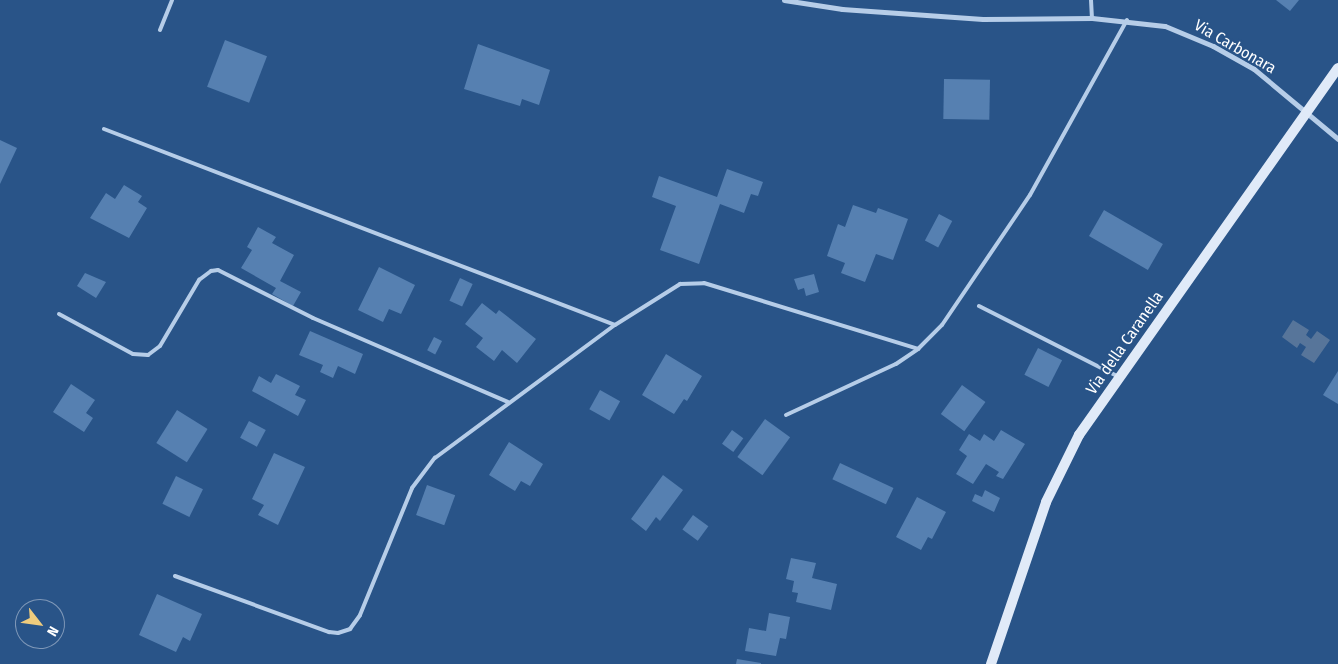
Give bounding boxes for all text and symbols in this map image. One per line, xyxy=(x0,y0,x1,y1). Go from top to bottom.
street label: Via Carbonara xyxy=(1191,16,1279,78)
street label: Via della Caranella xyxy=(1082,288,1168,398)
north arrow xyxy=(15,599,65,649)
text: N xyxy=(43,623,62,639)

